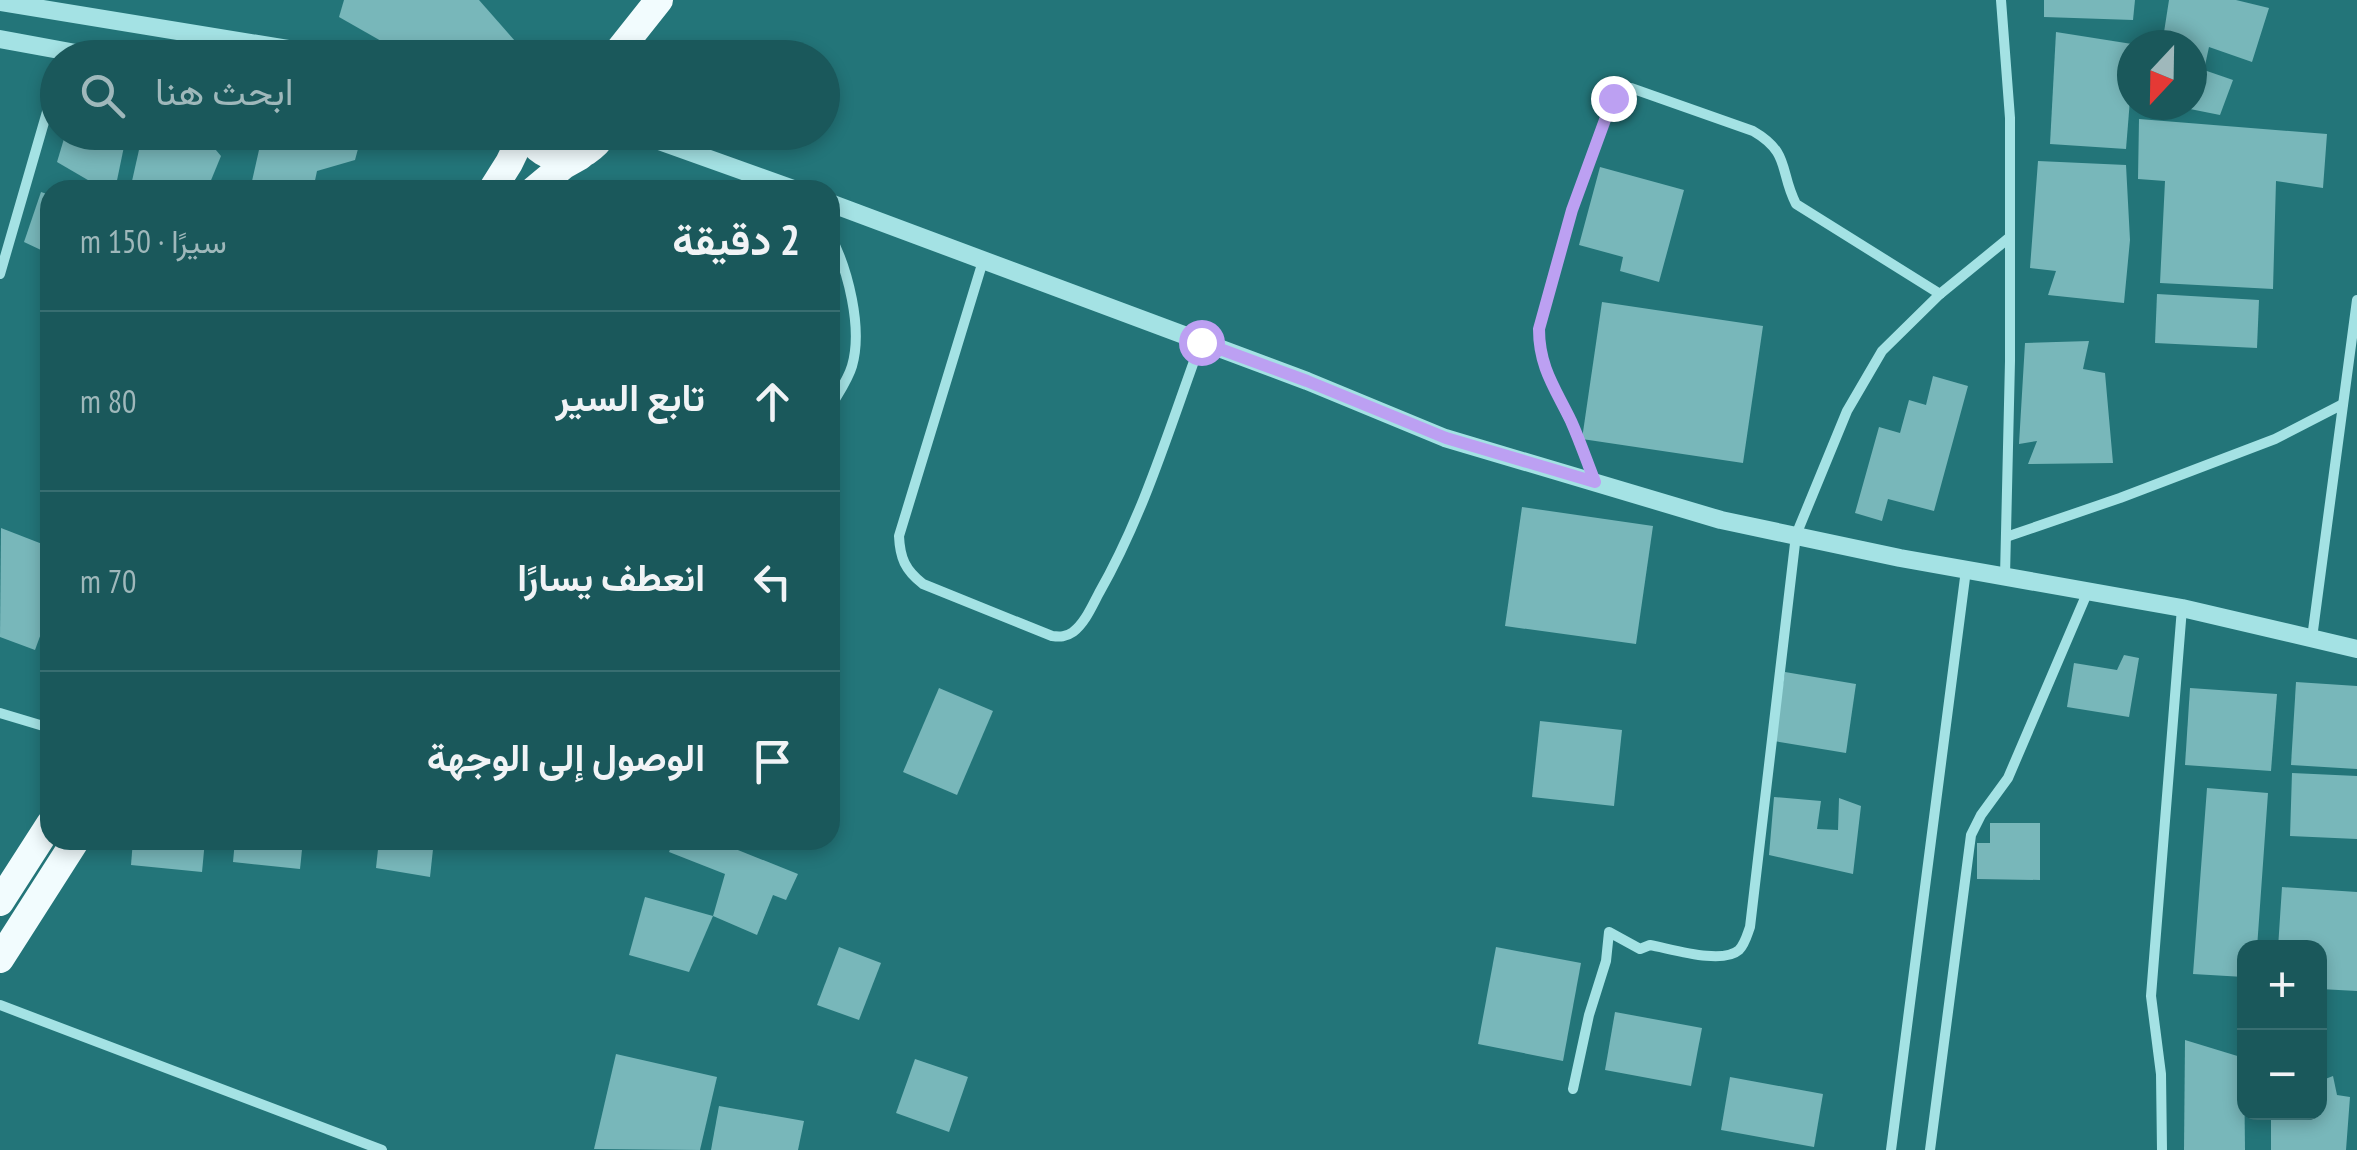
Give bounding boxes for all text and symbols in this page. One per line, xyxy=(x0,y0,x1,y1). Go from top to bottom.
north arrow xyxy=(2117,30,2207,120)
search box xyxy=(40,40,840,150)
text: ابحث هنا xyxy=(155,66,293,115)
icon: search xyxy=(75,68,130,123)
route end xyxy=(1591,76,1637,122)
text: 2 دقيقة xyxy=(672,212,800,267)
text: سيرًا · 150 m xyxy=(80,220,227,262)
route start xyxy=(1179,320,1225,366)
text: تابع السير xyxy=(556,372,705,421)
icon: ahead xyxy=(745,374,800,429)
text: 80 m xyxy=(80,380,136,422)
text: انعطف يسارًا xyxy=(517,552,705,601)
icon: left xyxy=(745,554,800,609)
text: 70 m xyxy=(80,560,136,602)
text: الوصول إلى الوجهة xyxy=(427,732,705,781)
icon: arrive xyxy=(745,734,800,789)
map controls xyxy=(2237,940,2327,1120)
button: + xyxy=(2237,940,2327,1030)
button: − xyxy=(2237,1030,2327,1120)

